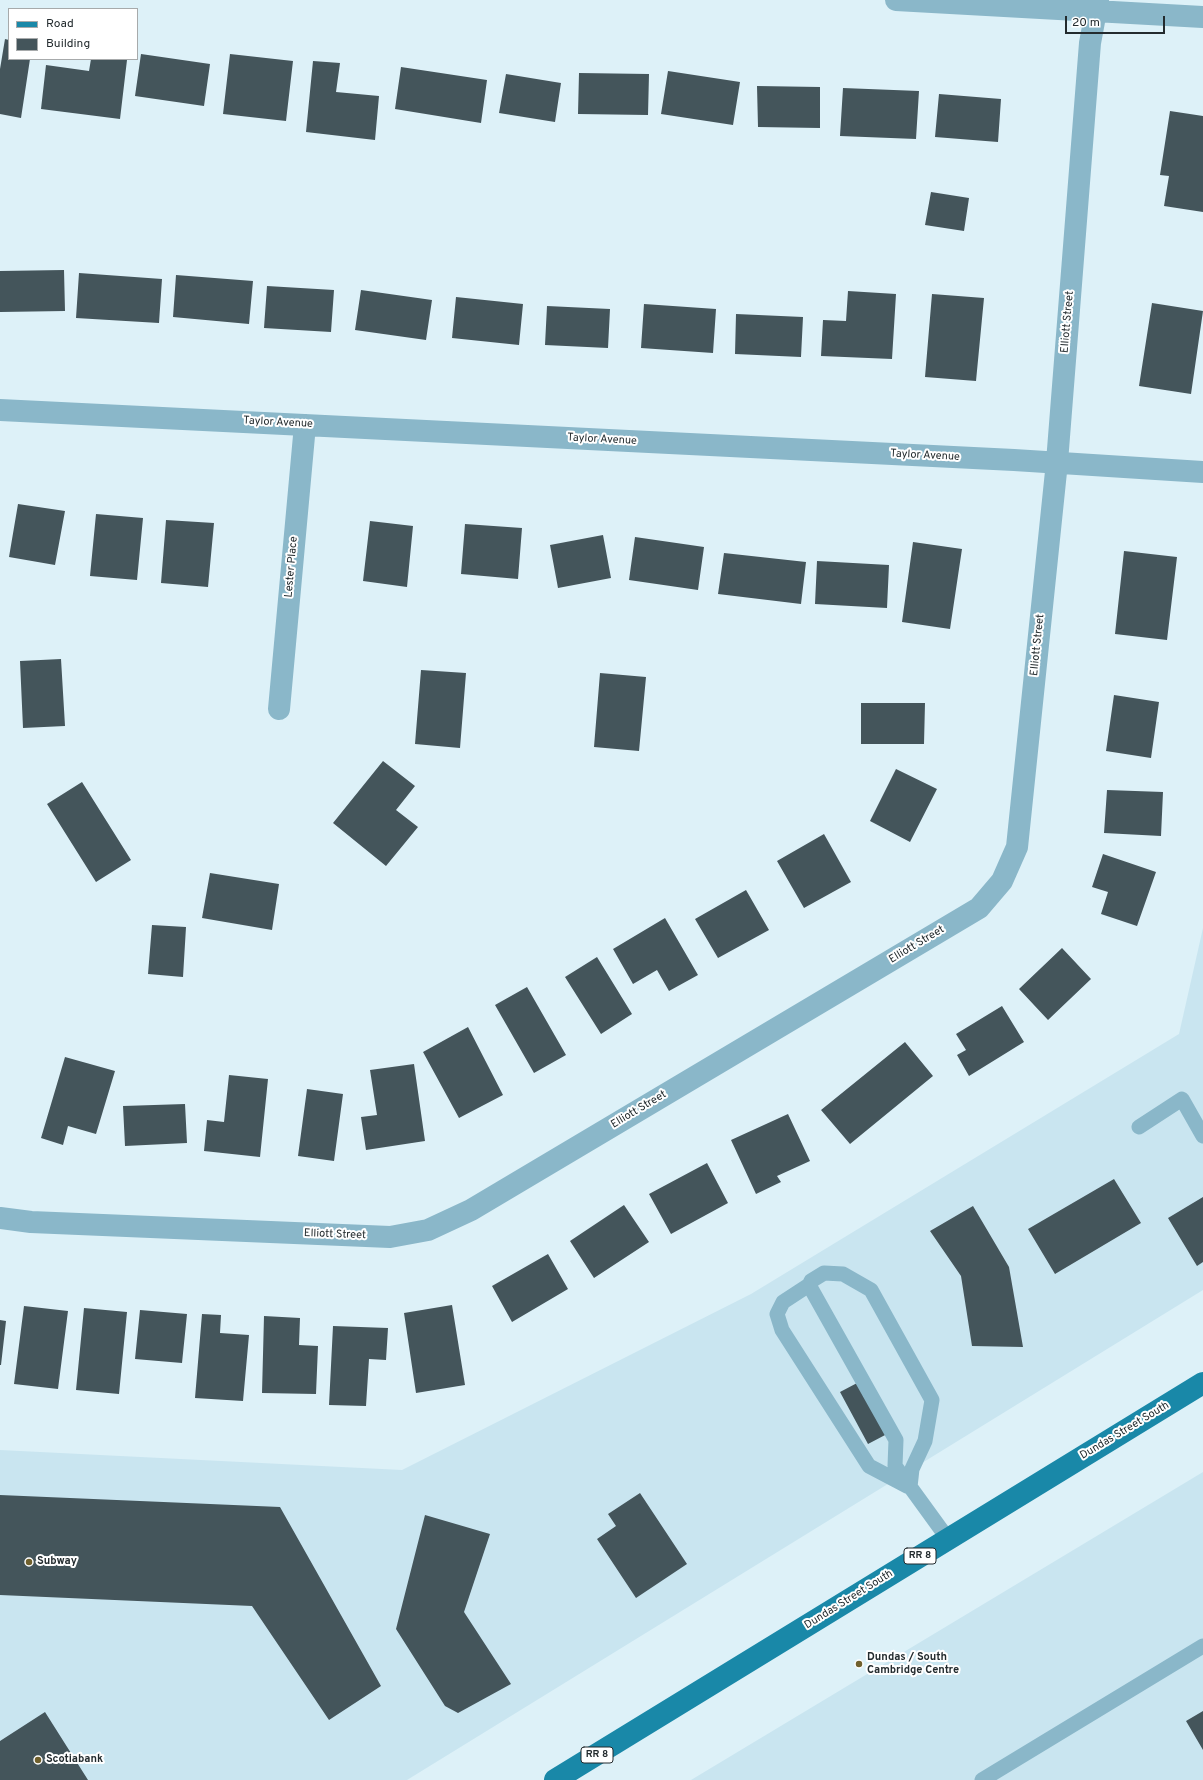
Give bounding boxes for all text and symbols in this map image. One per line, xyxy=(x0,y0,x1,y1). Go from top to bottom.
legend xyxy=(8,8,138,60)
scale bar xyxy=(1067,8,1167,34)
text: 20 m xyxy=(1072,15,1100,31)
text: Road xyxy=(46,16,74,32)
text: Building xyxy=(46,36,90,52)
street label: Elliott Street xyxy=(1059,290,1077,354)
street label: Taylor Avenue xyxy=(243,415,313,431)
street label: Taylor Avenue xyxy=(567,432,637,448)
street label: Taylor Avenue xyxy=(890,448,960,464)
street label: Lester Place xyxy=(283,536,301,598)
street label: Elliott Street xyxy=(1028,613,1048,677)
street label: Elliott Street xyxy=(887,923,947,967)
street label: Elliott Street xyxy=(609,1088,669,1132)
street label: Elliott Street xyxy=(304,1227,366,1243)
street label: Dundas Street South xyxy=(1078,1399,1172,1463)
road number: RR 8 xyxy=(904,1548,936,1564)
place label: Subway xyxy=(37,1555,77,1569)
marker: Subway xyxy=(24,1557,34,1567)
street label: Dundas Street South xyxy=(802,1567,896,1633)
place label: Dundas / South Cambridge Centre xyxy=(867,1651,959,1677)
marker: Dundas / South Cambridge Centre xyxy=(854,1659,864,1669)
road number: RR 8 xyxy=(581,1747,613,1763)
place label: Scotiabank xyxy=(46,1753,103,1767)
marker: Scotiabank xyxy=(33,1755,43,1765)

